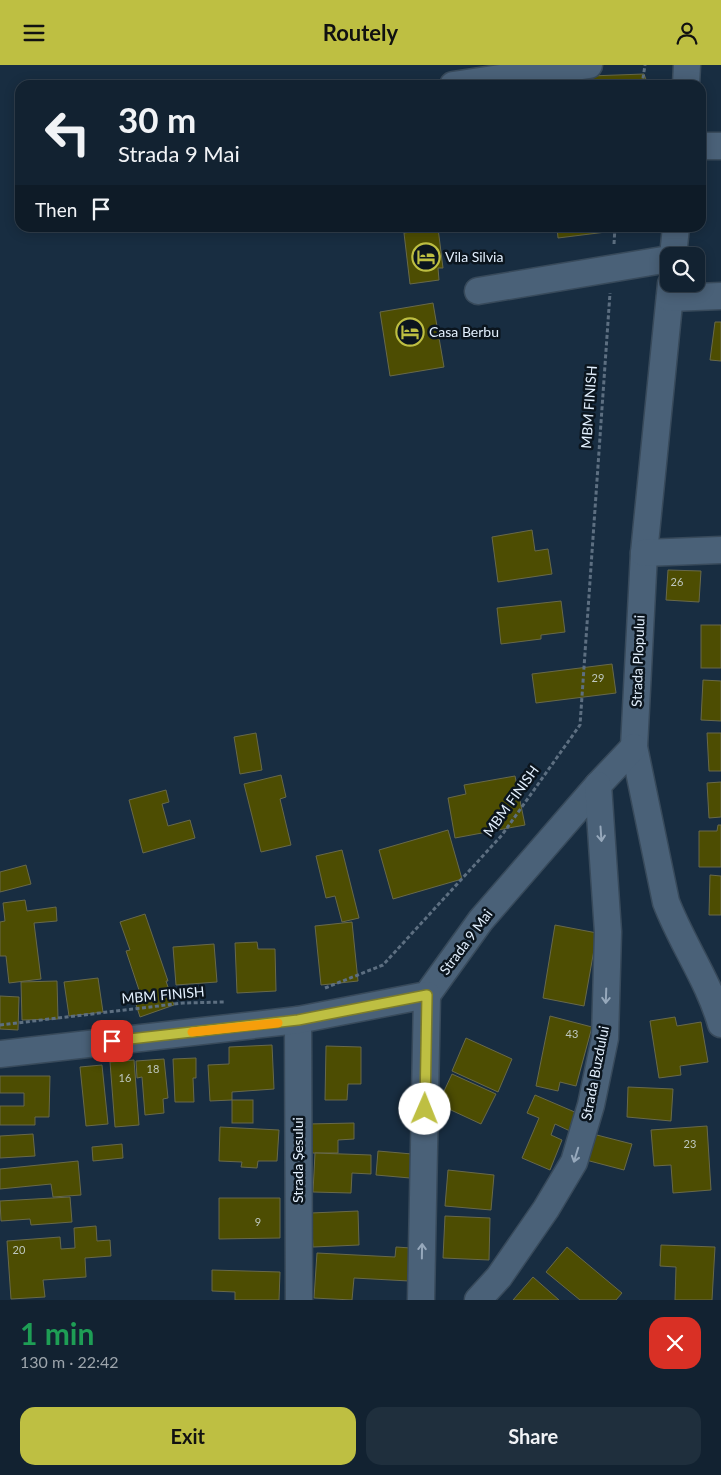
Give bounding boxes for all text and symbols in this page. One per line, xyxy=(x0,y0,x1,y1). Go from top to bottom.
icon: menu xyxy=(20,19,48,47)
text: Routely xyxy=(323,19,398,46)
icon: person xyxy=(673,19,701,47)
text: 30 m xyxy=(118,98,196,140)
icon: left xyxy=(35,100,100,165)
text: Strada 9 Mai xyxy=(118,140,240,167)
icon: arrive xyxy=(87,195,115,223)
text: Then xyxy=(35,198,77,221)
hotel icon: Vila Silvia xyxy=(411,242,441,272)
map controls xyxy=(660,247,705,292)
button: search xyxy=(660,247,705,292)
place label: Vila Silvia xyxy=(445,248,503,265)
hotel icon: Casa Berbu xyxy=(395,317,425,347)
place label: Casa Berbu xyxy=(429,323,499,340)
street label: MBM FINISH xyxy=(577,365,600,449)
house number: 26 xyxy=(671,575,683,588)
street label: Strada Plopului xyxy=(627,615,648,707)
house number: 29 xyxy=(592,671,604,684)
street label: MBM FINISH xyxy=(479,762,542,839)
one-way arrow xyxy=(597,825,606,841)
street label: Strada 9 Mai xyxy=(436,906,496,978)
street label: MBM FINISH xyxy=(121,982,205,1007)
one-way arrow xyxy=(601,988,611,1004)
pin xyxy=(91,1020,133,1062)
street label: Strada Buzdului xyxy=(577,1024,612,1121)
icon: arrive xyxy=(98,1027,126,1055)
house number: 43 xyxy=(566,1027,578,1040)
house number: 18 xyxy=(147,1062,159,1075)
house number: 16 xyxy=(119,1071,131,1084)
position arrow xyxy=(398,1082,450,1134)
street label: Strada Șesului xyxy=(289,1117,306,1203)
house number: 23 xyxy=(684,1137,696,1150)
one-way arrow xyxy=(571,1147,580,1162)
house number: 9 xyxy=(255,1215,261,1228)
house number: 20 xyxy=(13,1243,26,1256)
one-way arrow xyxy=(417,1244,427,1260)
text: 1 min xyxy=(20,1315,94,1351)
button: close xyxy=(649,1317,701,1369)
text: 130 m · 22:42 xyxy=(20,1352,119,1371)
button: Exit xyxy=(20,1407,356,1465)
button: Share xyxy=(366,1407,701,1465)

